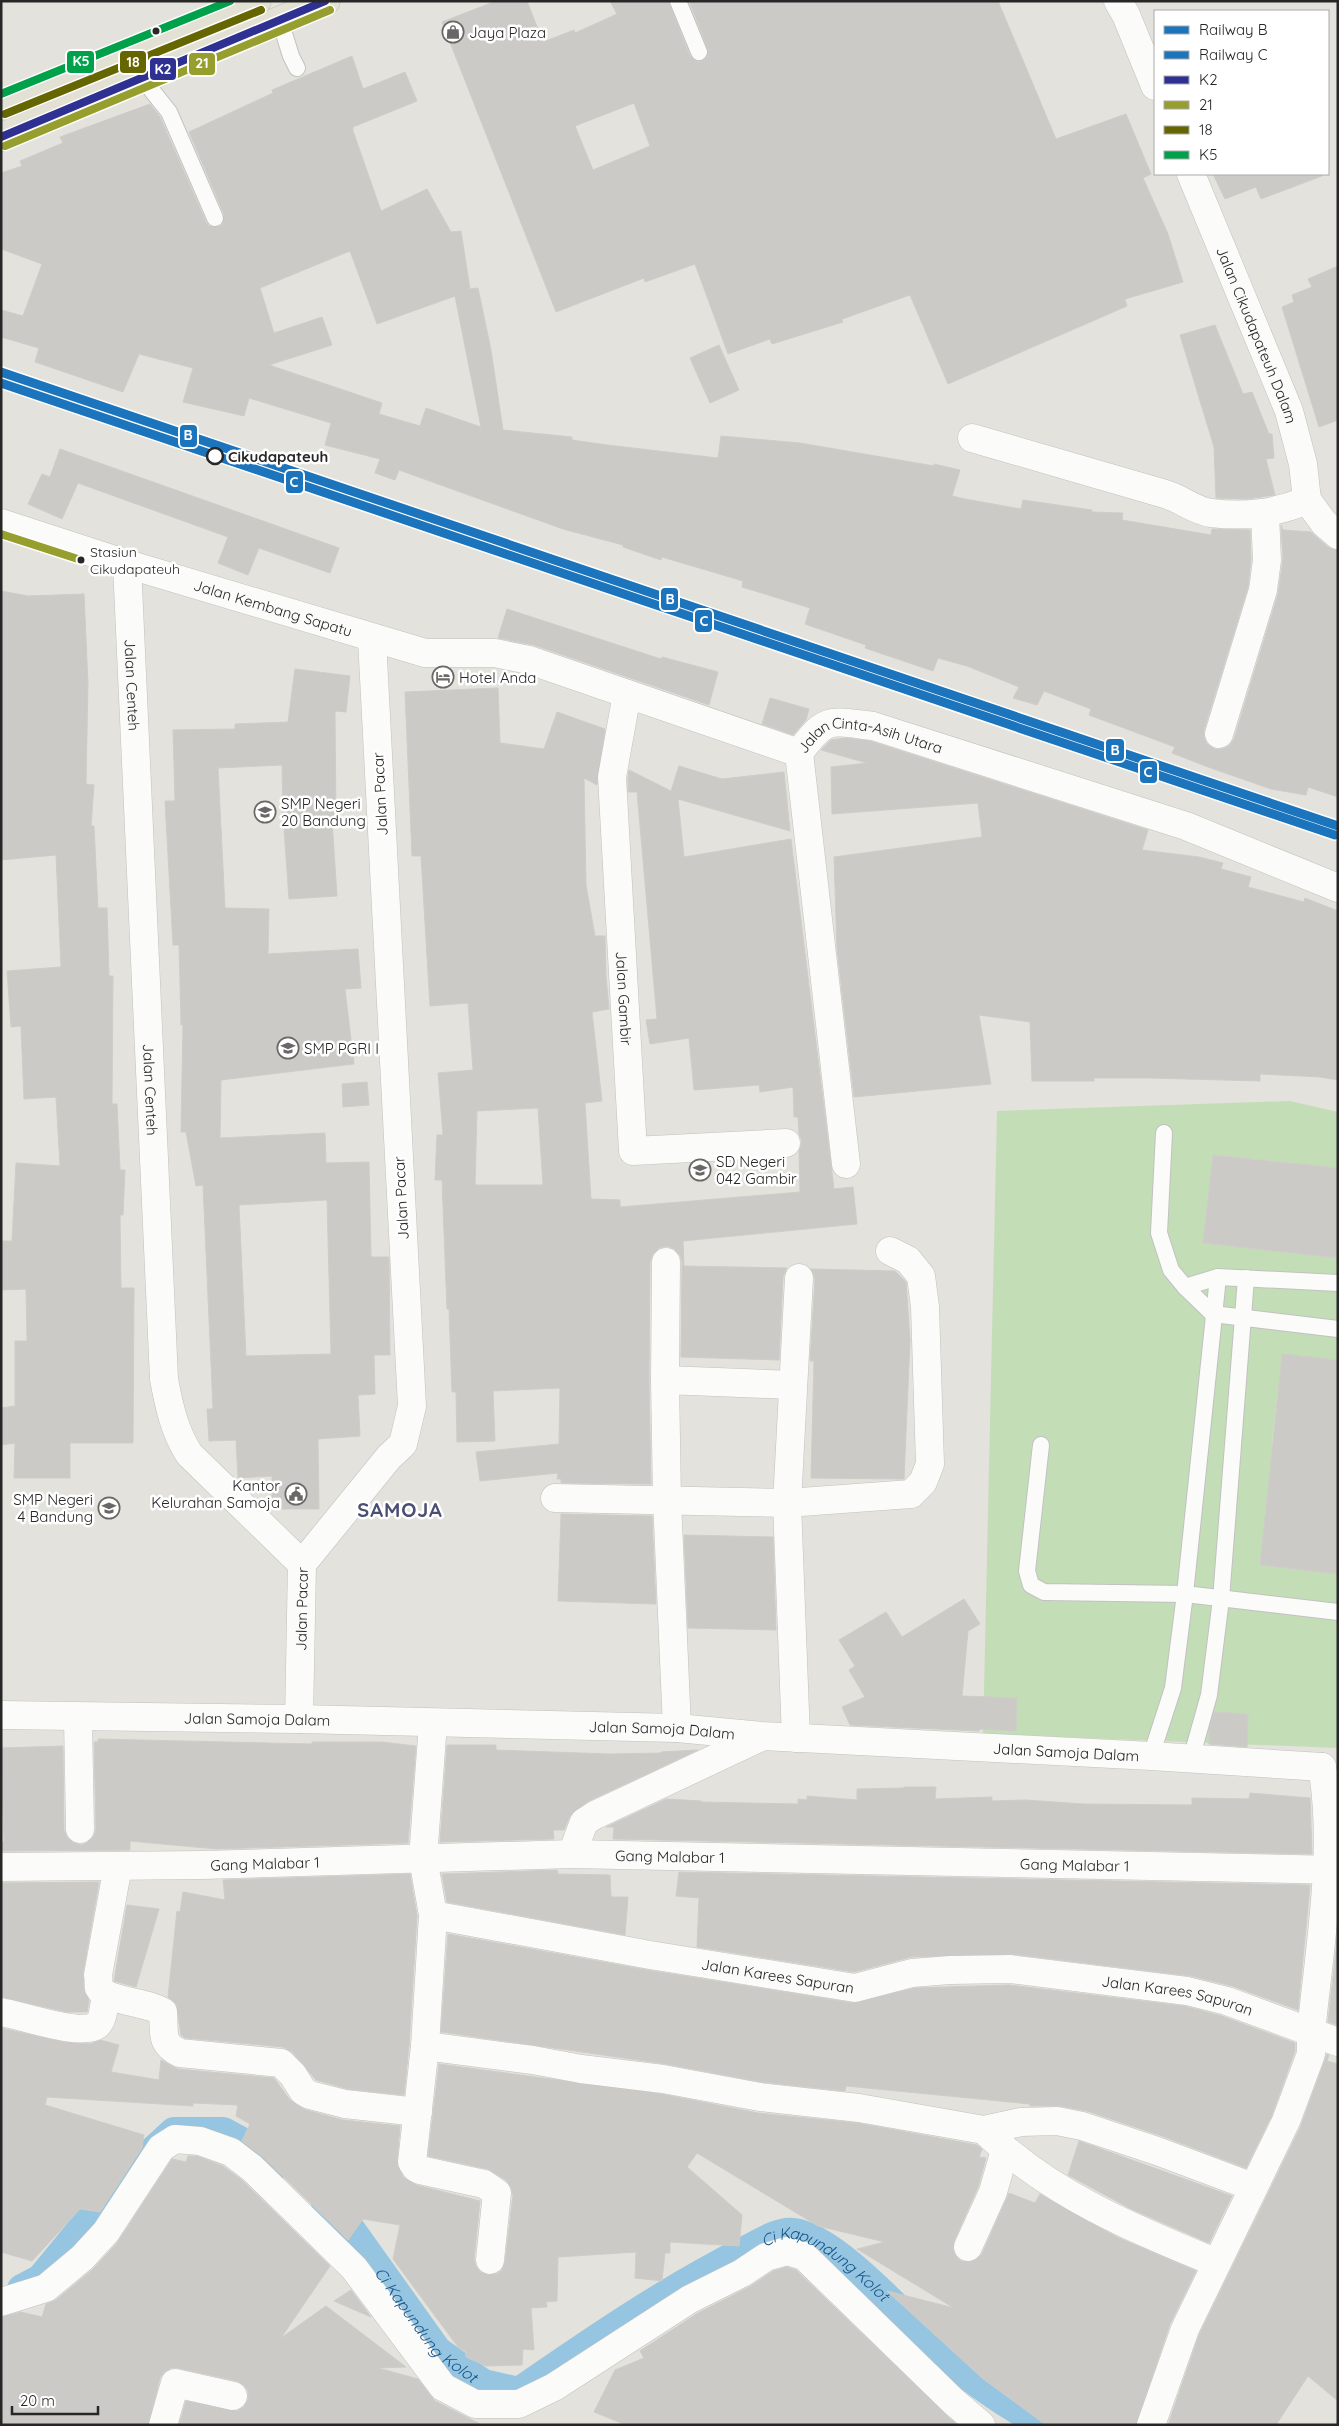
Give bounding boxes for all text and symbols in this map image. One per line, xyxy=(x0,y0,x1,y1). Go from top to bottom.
legend xyxy=(1154,10,1329,175)
shop icon: Jaya Plaza xyxy=(441,20,465,44)
text: Railway B xyxy=(1199,20,1268,39)
place label: Jaya Plaza xyxy=(469,23,546,42)
unlabelled marker xyxy=(151,26,161,36)
text: Railway C xyxy=(1199,45,1268,64)
line badge: K5 xyxy=(66,50,95,74)
line badge: 18 xyxy=(119,50,147,74)
text: K5 xyxy=(72,52,90,70)
line badge: 21 xyxy=(188,52,216,76)
text: 18 xyxy=(126,53,140,71)
text: 21 xyxy=(195,54,209,72)
line badge: K2 xyxy=(149,57,177,81)
text: K2 xyxy=(154,60,172,78)
text: K2 xyxy=(1199,70,1217,89)
text: 21 xyxy=(1199,95,1213,114)
text: 18 xyxy=(1199,120,1213,139)
text: K5 xyxy=(1199,145,1217,164)
street label: Jalan Cikudapateuh Dalam xyxy=(1212,244,1301,425)
line badge: B xyxy=(179,424,198,448)
text: B xyxy=(183,426,193,444)
marker: Cikudapateuh xyxy=(206,447,224,465)
place label: Cikudapateuh xyxy=(228,447,328,466)
line badge: C xyxy=(285,470,304,494)
text: C xyxy=(290,473,299,491)
place label: Stasiun Cikudapateuh xyxy=(90,543,180,578)
marker: Stasiun Cikudapateuh xyxy=(76,555,86,565)
street label: Jalan Kembang Sapatu xyxy=(191,575,355,640)
line badge: B xyxy=(660,587,679,611)
text: B xyxy=(665,590,675,608)
line badge: C xyxy=(694,609,713,633)
text: C xyxy=(700,612,709,630)
street label: Jalan Centeh xyxy=(121,638,144,731)
hotel icon: Hotel Anda xyxy=(431,665,455,689)
place label: Hotel Anda xyxy=(459,668,536,687)
text: Jalan Cinta-Asih Utara xyxy=(793,713,945,757)
line badge: B xyxy=(1105,738,1125,762)
street label: Jalan Cinta-Asih Utara xyxy=(794,741,952,761)
text: B xyxy=(1110,741,1120,759)
street label: Jalan Pacar xyxy=(368,752,392,836)
line badge: C xyxy=(1139,760,1158,784)
text: C xyxy=(1144,763,1153,781)
place label: SMP Negeri 20 Bandung xyxy=(281,794,366,830)
school or university icon: SMP Negeri 20 Bandung xyxy=(253,800,277,824)
street label: Jalan Gambir xyxy=(612,951,637,1046)
school or university icon: SMP PGRI I xyxy=(276,1036,300,1060)
place label: SMP PGRI I xyxy=(304,1039,379,1058)
street label: Jalan Centeh xyxy=(139,1043,162,1136)
place label: SD Negeri 042 Gambir xyxy=(716,1152,797,1188)
street label: Jalan Pacar xyxy=(389,1156,413,1240)
school or university icon: SD Negeri 042 Gambir xyxy=(688,1158,712,1182)
place label: Kantor Kelurahan Samoja xyxy=(151,1476,280,1512)
public building icon: Kantor Kelurahan Samoja xyxy=(284,1482,308,1506)
place label: SMP Negeri 4 Bandung xyxy=(13,1490,93,1526)
school or university icon: SMP Negeri 4 Bandung xyxy=(97,1496,121,1520)
district label: SAMOJA xyxy=(357,1497,443,1522)
street label: Jalan Pacar xyxy=(291,1567,311,1651)
street label: Jalan Samoja Dalam xyxy=(184,1708,331,1729)
street label: Jalan Samoja Dalam xyxy=(588,1716,736,1743)
street label: Jalan Samoja Dalam xyxy=(992,1738,1140,1765)
street label: Gang Malabar 1 xyxy=(615,1845,725,1867)
street label: Gang Malabar 1 xyxy=(210,1852,320,1874)
street label: Gang Malabar 1 xyxy=(1020,1854,1130,1875)
street label: Jalan Karees Sapuran xyxy=(700,1954,855,1997)
street label: Jalan Karees Sapuran xyxy=(1101,1971,1256,2019)
water label: Ci Kapundung Kolot xyxy=(758,2222,895,2306)
water label: Ci Kapundung Kolot xyxy=(370,2263,483,2388)
scale bar xyxy=(12,2384,99,2416)
text: 20 m xyxy=(20,2391,55,2410)

